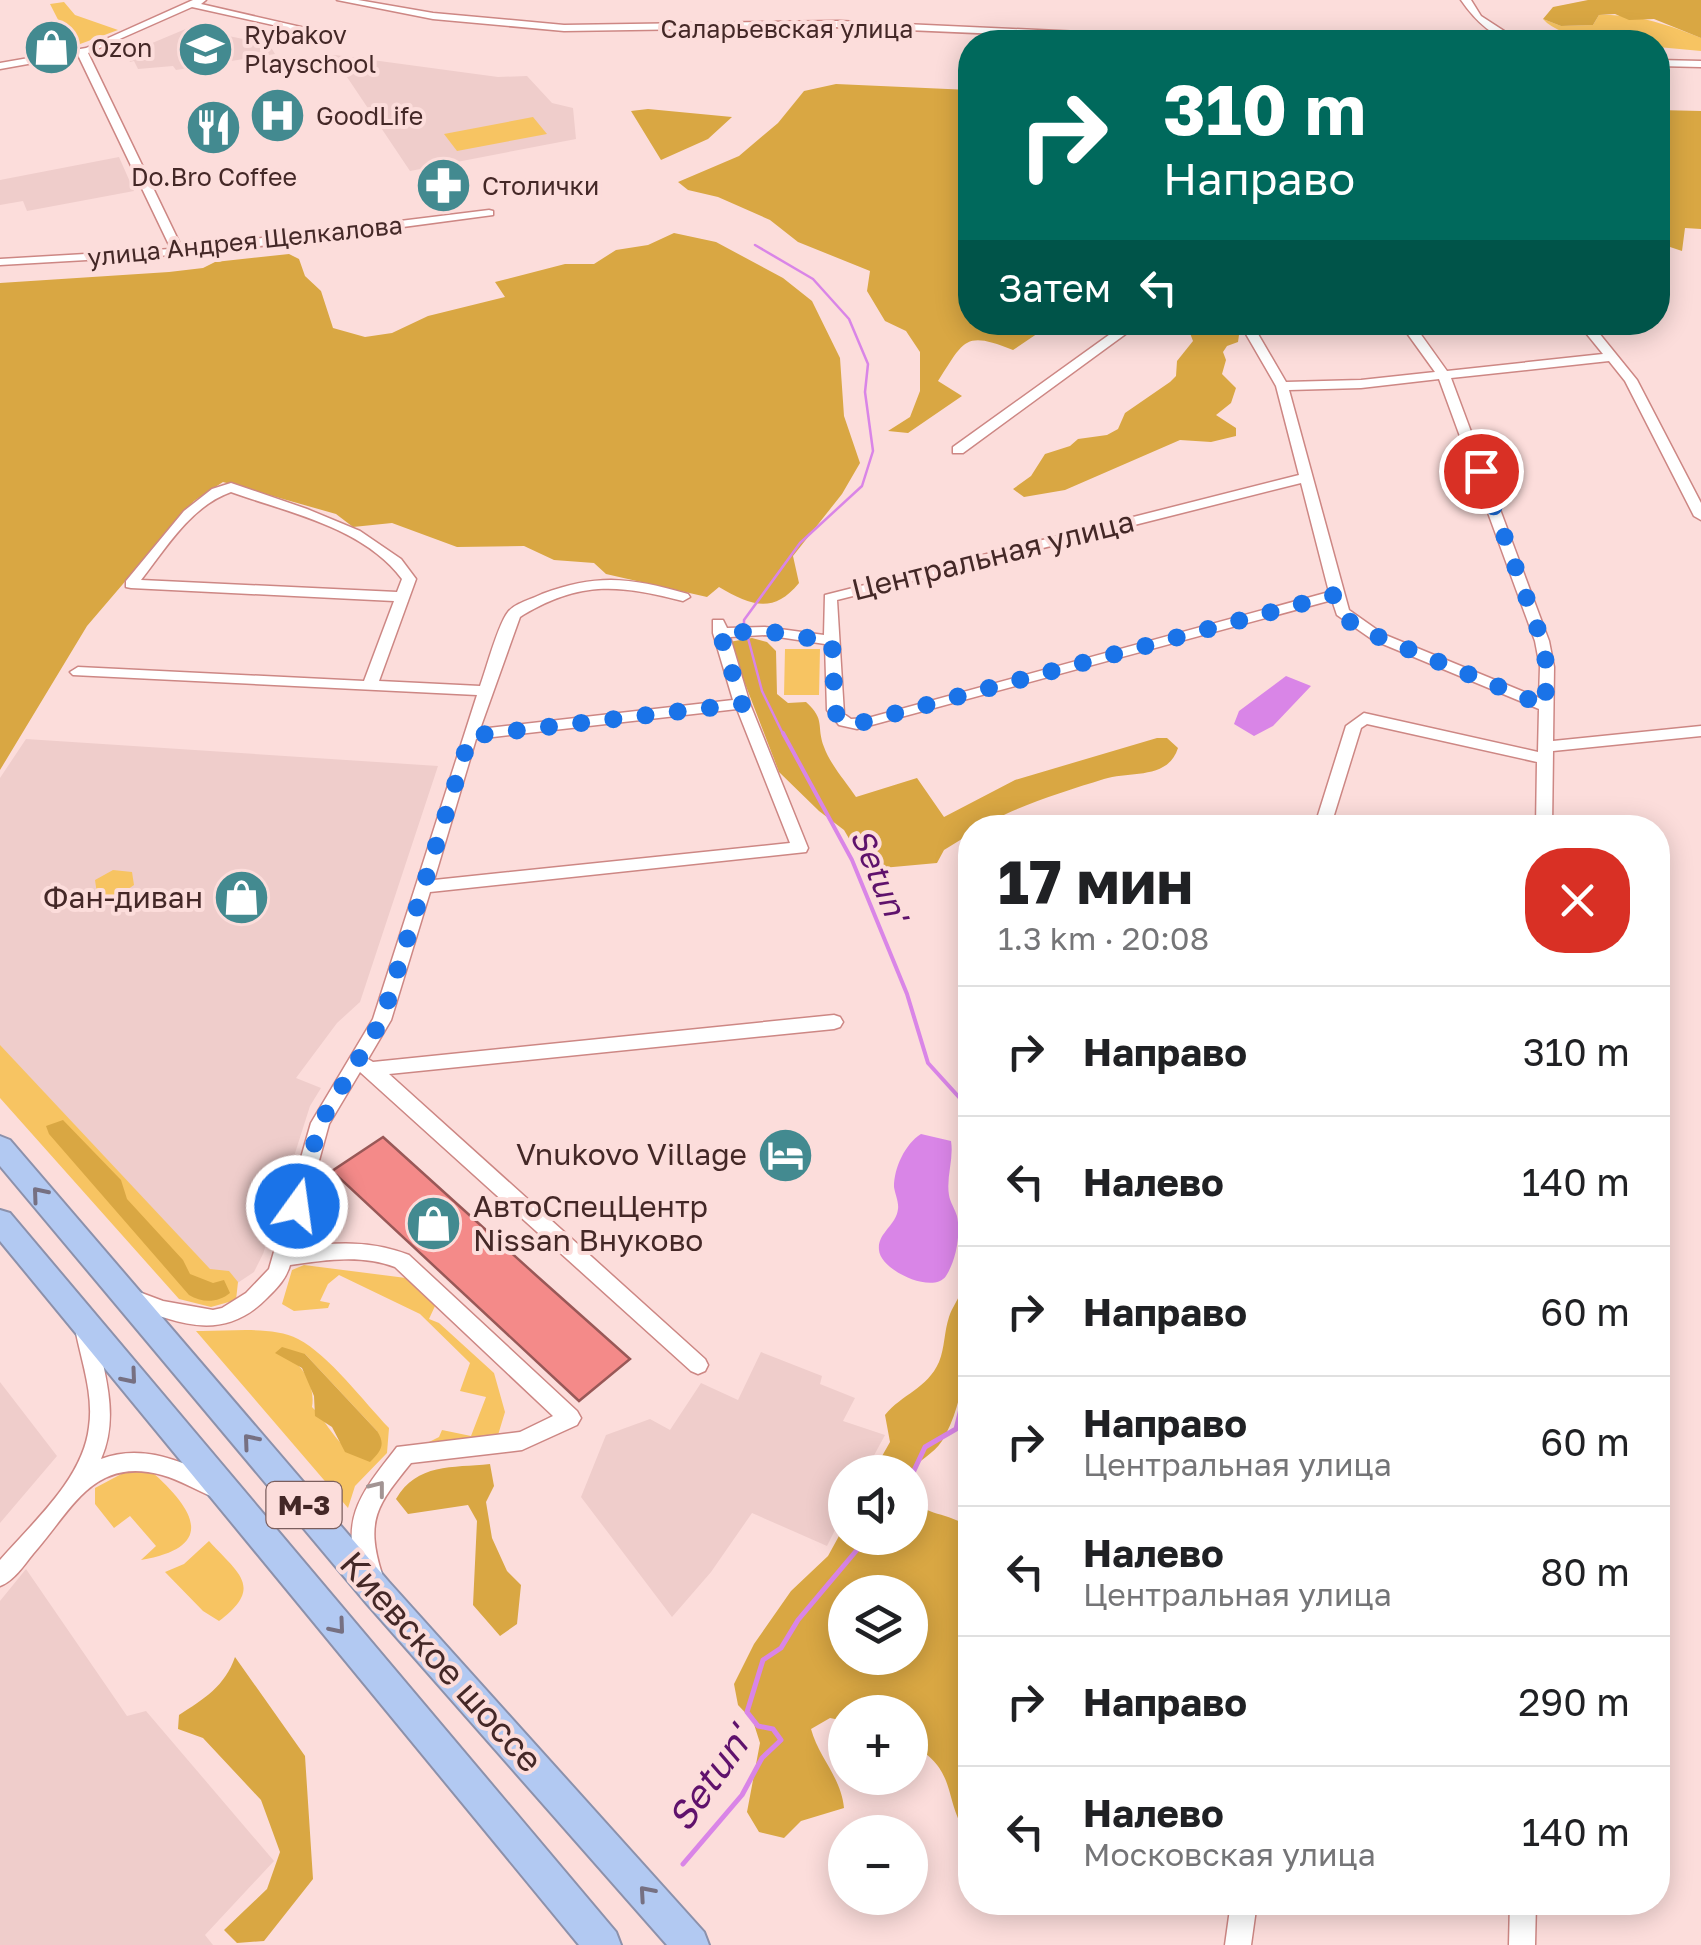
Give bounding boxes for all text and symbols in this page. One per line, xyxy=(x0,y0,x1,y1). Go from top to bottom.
street label: Саларьевская улица xyxy=(661,13,913,44)
shop icon: Ozon xyxy=(22,18,82,78)
school or university icon: Rybakov Playschool xyxy=(175,19,235,79)
place label: Rybakov Playschool xyxy=(244,19,376,79)
place label: Ozon xyxy=(91,32,152,63)
text: 310 m xyxy=(1163,66,1366,150)
icon: right xyxy=(998,70,1128,200)
hospital icon: GoodLife xyxy=(247,86,307,146)
restaurant icon: Do.Bro Coffee xyxy=(184,98,244,158)
place label: GoodLife xyxy=(316,100,423,131)
text: Направо xyxy=(1163,151,1355,205)
pharmacy icon: Столички xyxy=(413,156,473,216)
place label: Do.Bro Coffee xyxy=(131,161,297,192)
place label: Столички xyxy=(482,170,599,201)
street label: улица Андрея Щелкалова xyxy=(86,209,404,272)
icon: left xyxy=(1131,260,1186,315)
text: Затем xyxy=(998,265,1111,310)
pin xyxy=(1439,429,1524,514)
icon: arrive xyxy=(1454,444,1509,499)
street label: Центральная улица xyxy=(848,503,1138,608)
water label: Setun' xyxy=(843,822,918,931)
text: 17 мин xyxy=(998,845,1193,917)
button: close xyxy=(1525,848,1630,953)
shop icon: Фан-диван xyxy=(212,868,272,928)
place label: Фан-диван xyxy=(43,879,203,915)
text: 1.3 km · 20:08 xyxy=(998,919,1209,957)
icon: right xyxy=(998,1024,1053,1079)
text: Направо xyxy=(1083,1029,1247,1074)
text: 310 m xyxy=(1523,1029,1630,1074)
hotel icon: Vnukovo Village xyxy=(756,1125,816,1185)
place label: Vnukovo Village xyxy=(516,1136,747,1172)
position arrow xyxy=(245,1154,349,1258)
icon: left xyxy=(998,1154,1053,1209)
text: Налево xyxy=(1083,1159,1224,1204)
text: 140 m xyxy=(1522,1159,1630,1204)
one-way arrow xyxy=(33,1187,51,1205)
place label: АвтоСпецЦентр Nissan Внуково xyxy=(473,1188,708,1258)
shop icon: АвтоСпецЦентр Nissan Внуково xyxy=(404,1194,464,1254)
icon: right xyxy=(998,1284,1053,1339)
text: Направо xyxy=(1083,1289,1247,1334)
text: 60 m xyxy=(1540,1289,1630,1334)
one-way arrow xyxy=(118,1365,136,1383)
text: Направо xyxy=(1083,1400,1247,1445)
icon: right xyxy=(998,1414,1053,1469)
text: 60 m xyxy=(1540,1419,1630,1464)
one-way arrow xyxy=(243,1435,261,1453)
text: Центральная улица xyxy=(1083,1445,1392,1483)
map controls xyxy=(828,1455,928,1915)
button: sound xyxy=(828,1455,928,1555)
road number: М-3 xyxy=(266,1482,342,1528)
one-way arrow xyxy=(366,1482,384,1500)
text: Налево xyxy=(1083,1530,1224,1575)
street label: Киевское шоссе xyxy=(332,1542,552,1780)
icon: left xyxy=(998,1544,1053,1599)
text: 80 m xyxy=(1540,1549,1630,1594)
button: layers xyxy=(828,1575,928,1675)
text: Центральная улица xyxy=(1083,1575,1392,1613)
one-way arrow xyxy=(326,1615,344,1633)
icon: right xyxy=(998,1674,1053,1729)
text: Направо xyxy=(1083,1679,1247,1724)
text: 290 m xyxy=(1518,1679,1630,1724)
button: + xyxy=(828,1695,928,1795)
water label: Setun' xyxy=(657,1714,763,1839)
text: Налево xyxy=(1083,1790,1224,1835)
icon: left xyxy=(998,1804,1053,1859)
text: 140 m xyxy=(1522,1809,1630,1854)
button: − xyxy=(828,1815,928,1915)
text: Московская улица xyxy=(1083,1835,1376,1873)
one-way arrow xyxy=(640,1886,658,1905)

